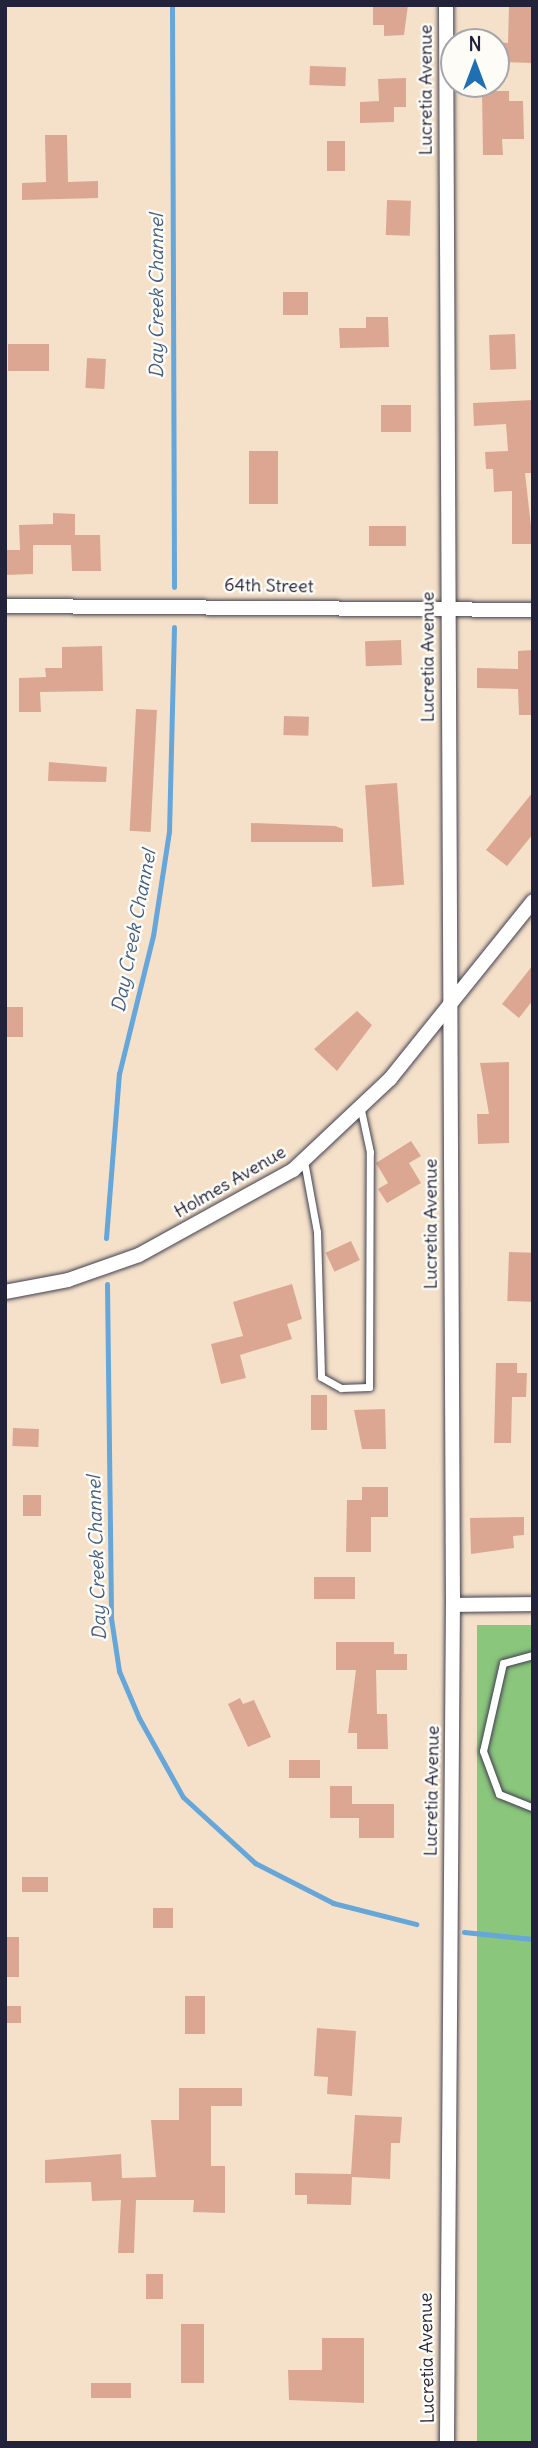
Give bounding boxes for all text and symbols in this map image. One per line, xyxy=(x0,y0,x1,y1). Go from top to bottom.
street label: Lucretia Avenue xyxy=(415,25,437,155)
north arrow xyxy=(440,28,510,98)
text: N xyxy=(468,32,482,56)
water label: Day Creek Channel xyxy=(146,214,168,378)
street label: 64th Street xyxy=(224,574,314,598)
street label: Lucretia Avenue xyxy=(417,592,439,722)
water label: Day Creek Channel xyxy=(107,848,161,1014)
street label: Holmes Avenue xyxy=(170,1141,290,1223)
street label: Lucretia Avenue xyxy=(420,1159,442,1289)
water label: Day Creek Channel xyxy=(83,1475,111,1641)
street label: Lucretia Avenue xyxy=(420,1725,444,1857)
street label: Lucretia Avenue xyxy=(415,2292,439,2424)

